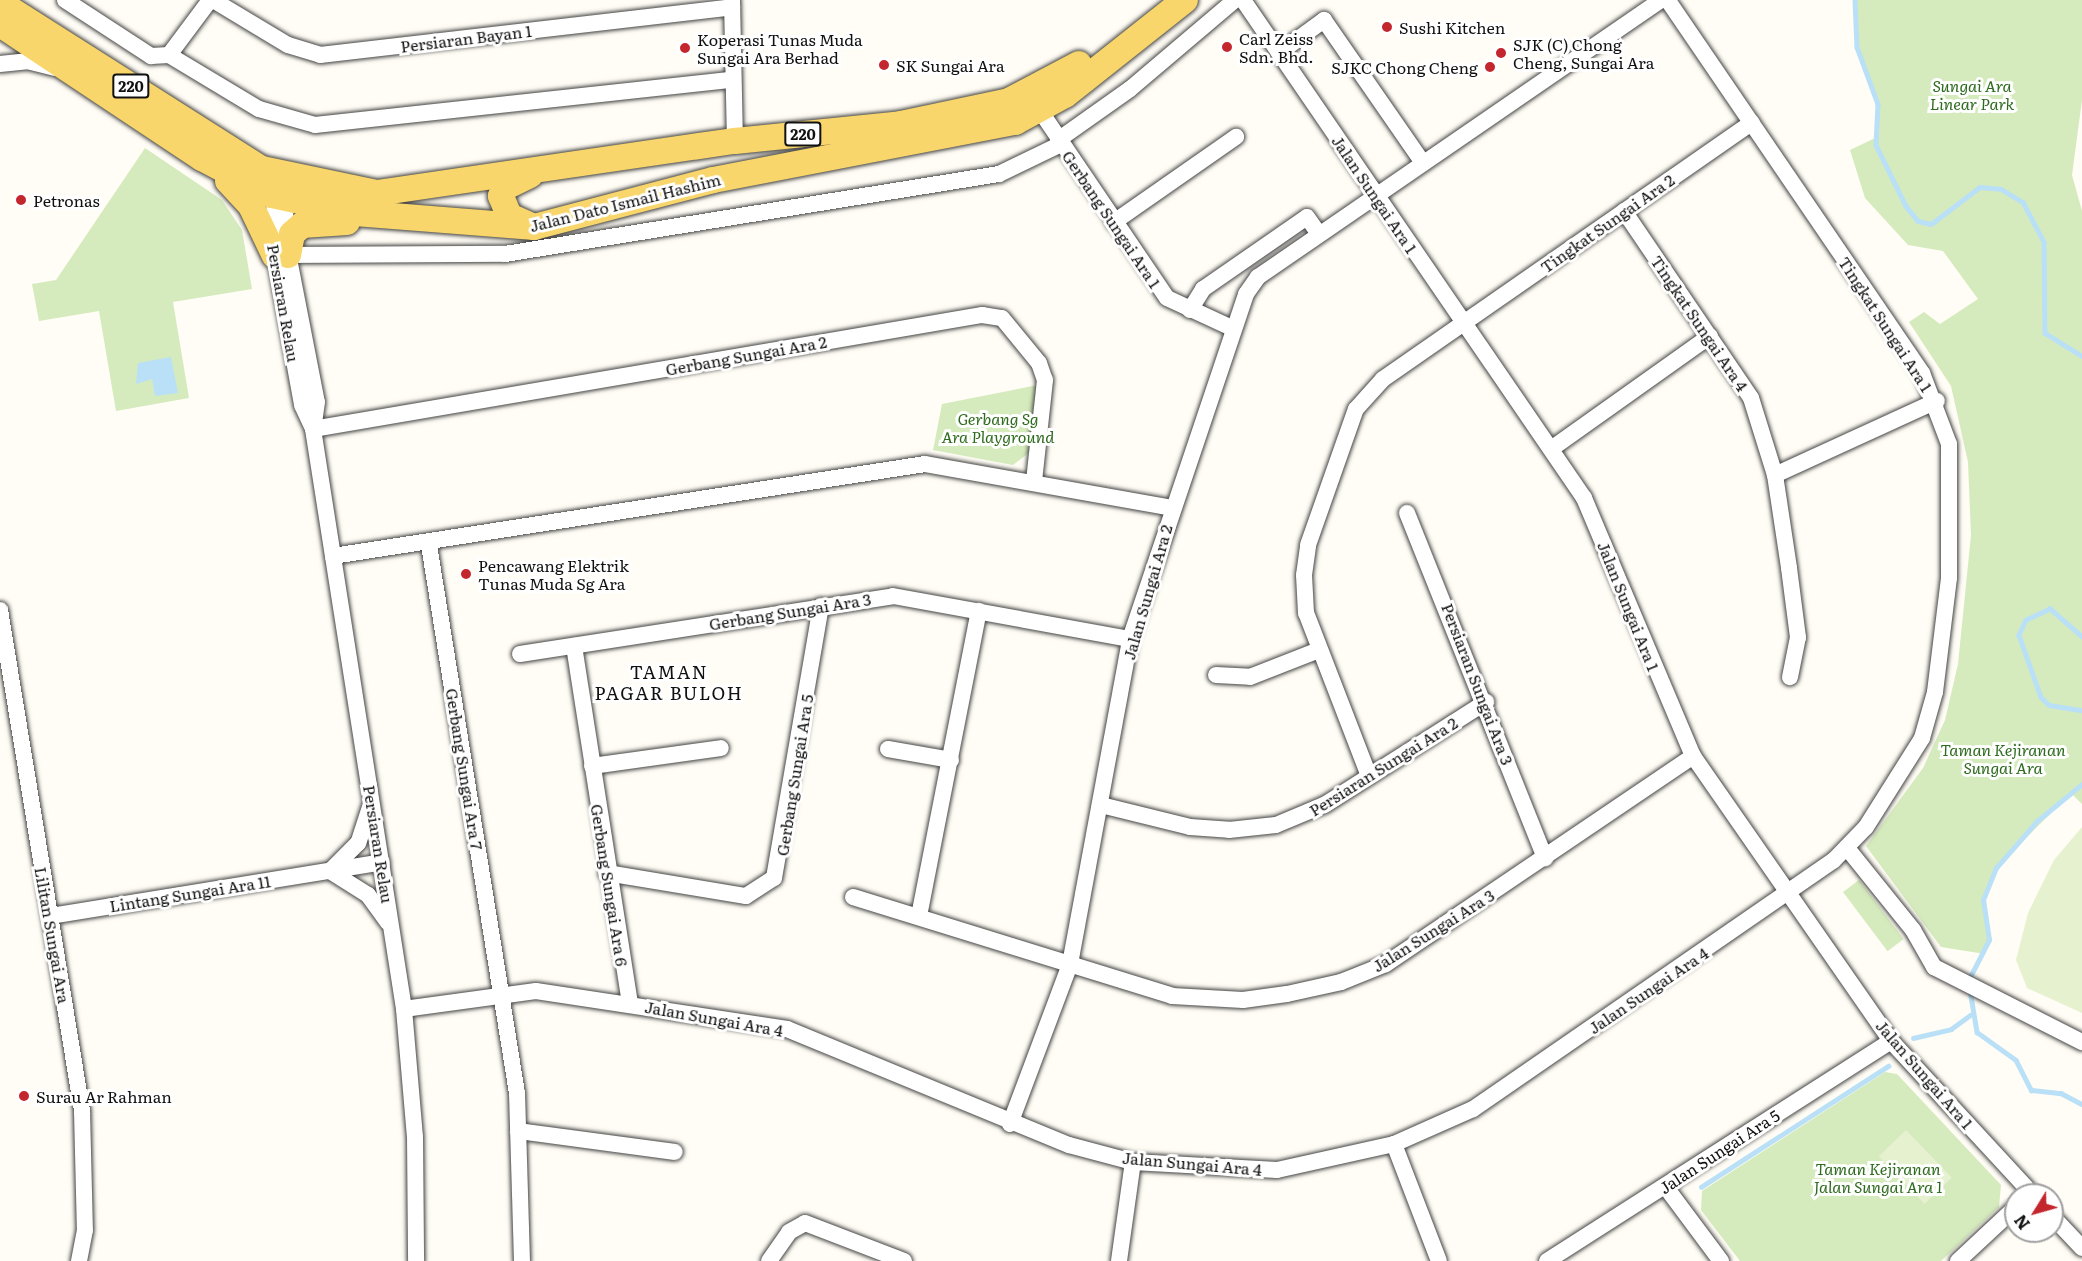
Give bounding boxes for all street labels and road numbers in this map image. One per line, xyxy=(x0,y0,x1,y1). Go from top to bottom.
street label: Persiaran Bayan 1 xyxy=(399,20,533,56)
road number: 220 xyxy=(112,74,150,98)
road number: 220 xyxy=(784,122,822,146)
street label: Jalan Sungai Ara 1 xyxy=(1328,131,1422,257)
street label: Gerbang Sungai Ara 1 xyxy=(1059,147,1165,291)
street label: Jalan Dato Ismail Hashim xyxy=(527,169,723,235)
street label: Tingkat Sungai Ara 2 xyxy=(1536,170,1678,276)
street label: Persiaran Relau xyxy=(264,243,304,363)
street label: Tingkat Sungai Ara 4 xyxy=(1647,251,1753,395)
street label: Tingkat Sungai Ara 1 xyxy=(1835,253,1937,395)
street label: Gerbang Sungai Ara 2 xyxy=(664,331,828,379)
street label: Jalan Sungai Ara 2 xyxy=(1119,522,1175,662)
street label: Jalan Sungai Ara 1 xyxy=(1594,538,1664,674)
street label: Gerbang Sungai Ara 3 xyxy=(708,589,872,633)
street label: Persiaran Sungai Ara 3 xyxy=(1438,600,1518,768)
street label: Gerbang Sungai Ara 7 xyxy=(443,687,487,851)
street label: Gerbang Sungai Ara 5 xyxy=(772,693,816,857)
street label: Persiaran Sungai Ara 2 xyxy=(1305,712,1461,820)
street label: Persiaran Relau xyxy=(360,784,398,904)
street label: Gerbang Sungai Ara 6 xyxy=(588,803,632,967)
street label: Lilitan Sungai Ara xyxy=(32,865,74,1005)
street label: Lintang Sungai Ara 11 xyxy=(108,871,272,915)
street label: Jalan Sungai Ara 3 xyxy=(1369,885,1497,975)
street label: Jalan Sungai Ara 4 xyxy=(1585,943,1711,1037)
street label: Jalan Sungai Ara 4 xyxy=(643,996,785,1040)
street label: Jalan Sungai Ara 1 xyxy=(1873,1016,1977,1132)
street label: Jalan Sungai Ara 5 xyxy=(1655,1105,1783,1197)
street label: Jalan Sungai Ara 4 xyxy=(1121,1147,1263,1179)

